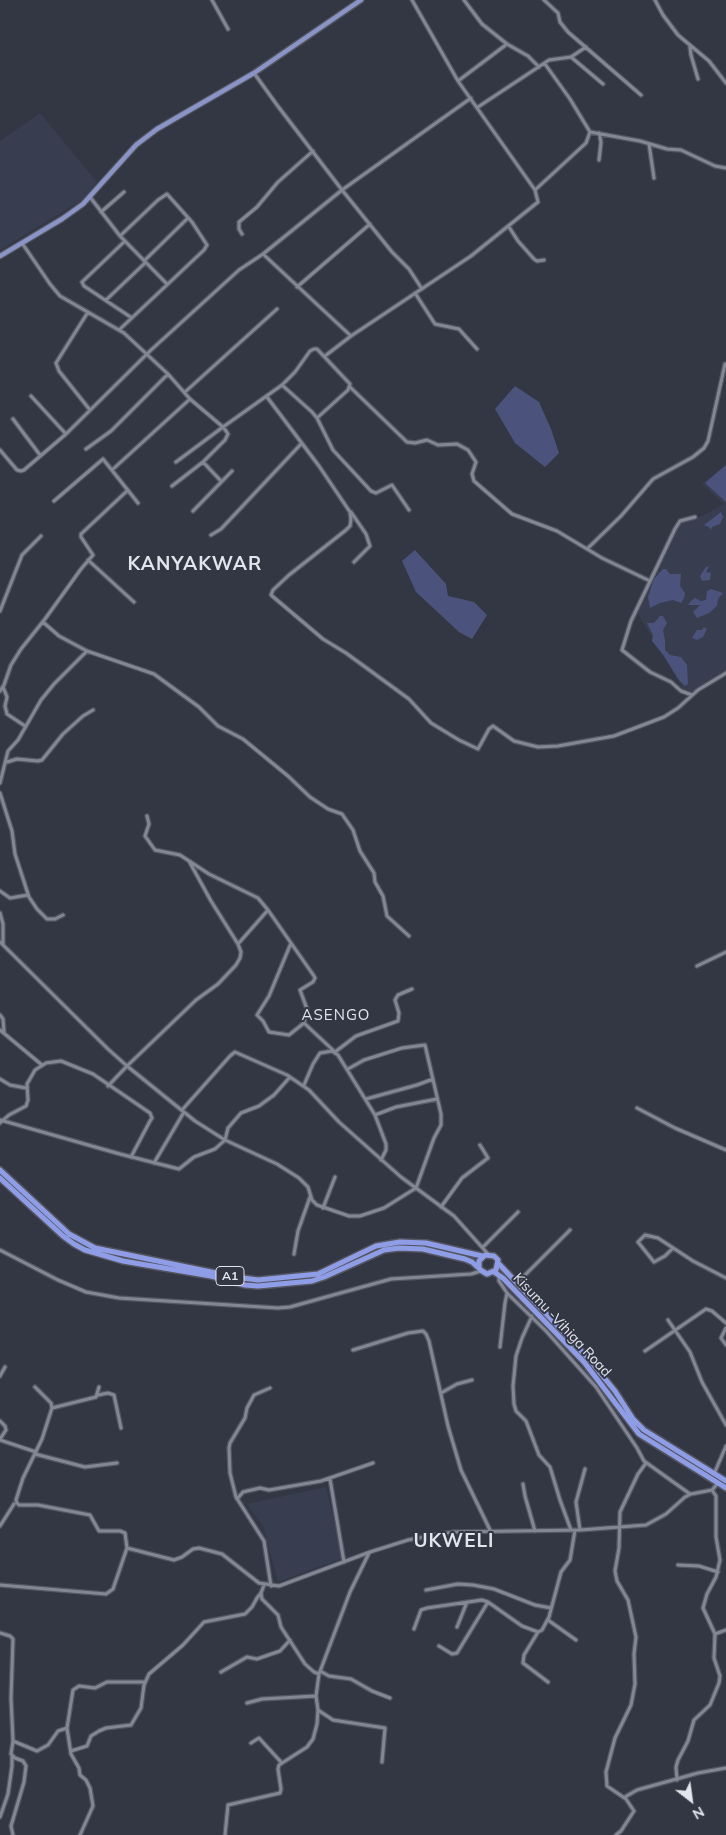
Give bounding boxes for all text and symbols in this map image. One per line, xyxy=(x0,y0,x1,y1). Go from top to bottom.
district label: KANYAKWAR xyxy=(126,553,264,575)
district label: ASENGO xyxy=(301,1006,371,1024)
road number: A1 xyxy=(216,1266,244,1285)
street label: Kisumu -Vihiga Road xyxy=(509,1270,615,1380)
district label: UKWELI xyxy=(413,1530,495,1552)
north arrow xyxy=(666,1775,716,1825)
text: N xyxy=(689,1803,708,1823)

